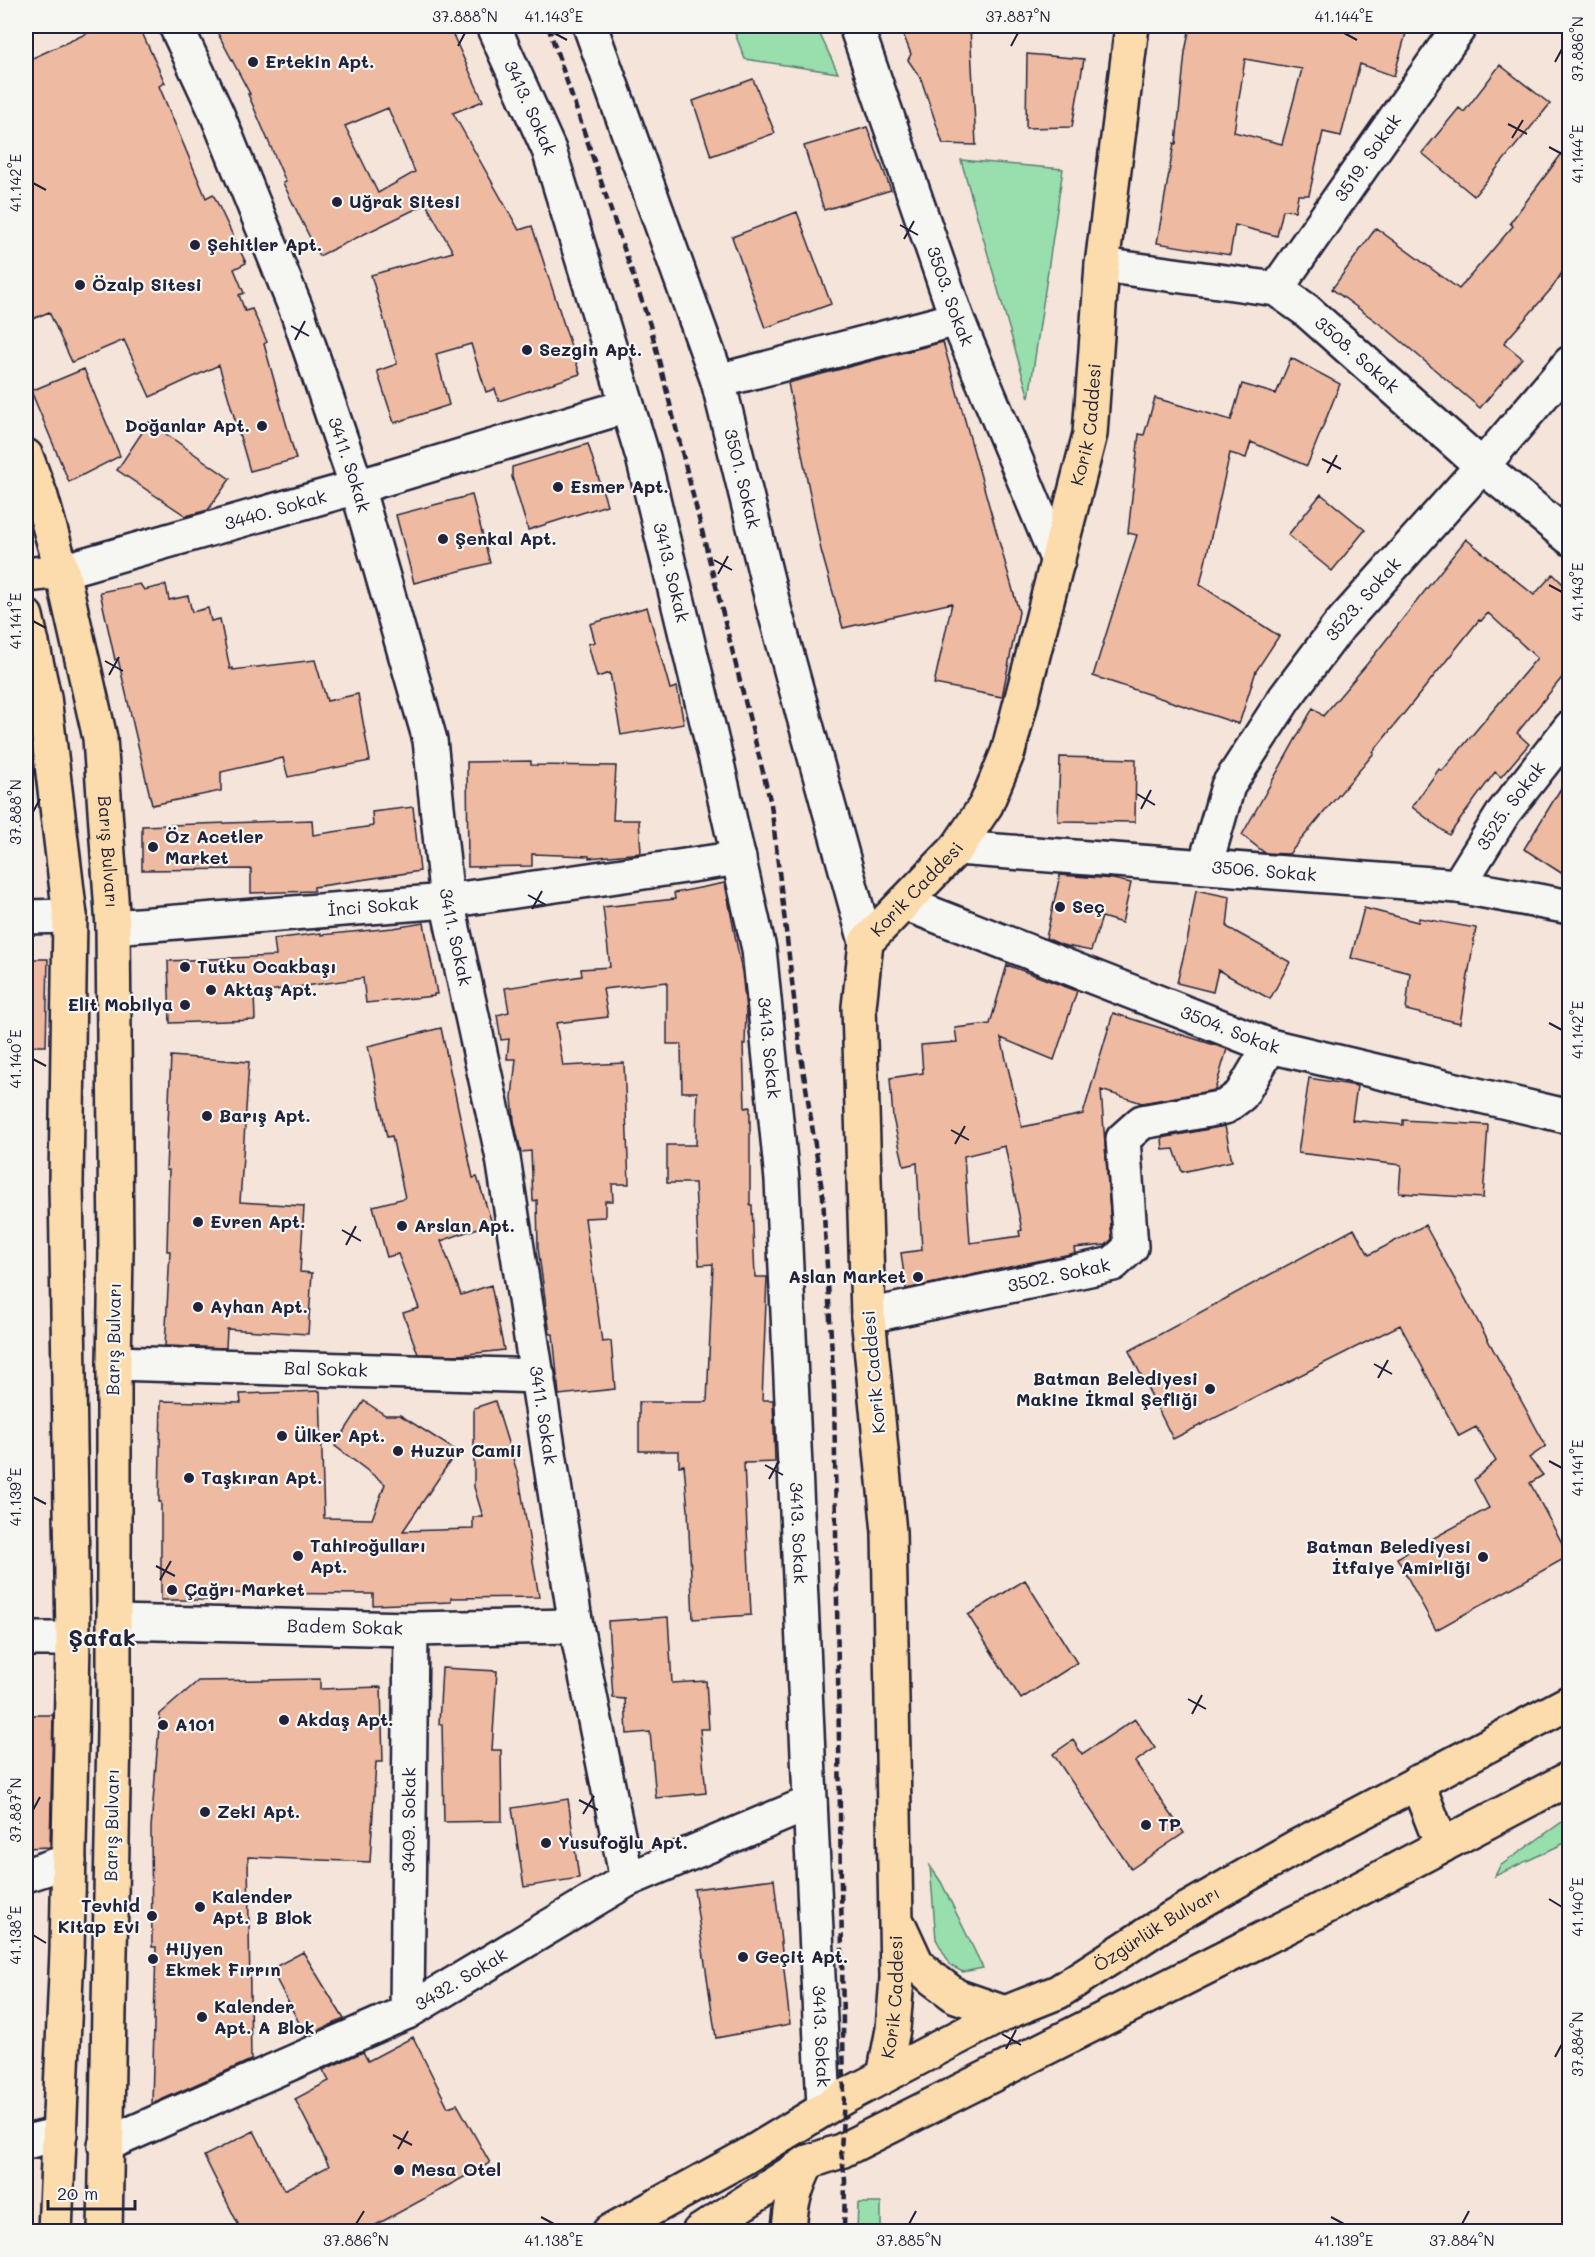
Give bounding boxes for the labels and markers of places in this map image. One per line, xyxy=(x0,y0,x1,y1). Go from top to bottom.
place label: Ertekin Apt. xyxy=(265,49,375,73)
marker: Ertekin Apt. xyxy=(246,55,260,69)
place label: Uğrak Sitesi xyxy=(349,189,460,213)
marker: Uğrak Sitesi xyxy=(330,195,344,209)
place label: Şehitler Apt. xyxy=(207,232,322,256)
marker: Şehitler Apt. xyxy=(188,238,202,252)
place label: Özalp Sitesi xyxy=(92,272,202,296)
marker: Özalp Sitesi xyxy=(73,278,87,292)
place label: Sezgin Apt. xyxy=(539,337,642,361)
marker: Sezgin Apt. xyxy=(520,343,534,357)
place label: Doğanlar Apt. xyxy=(125,413,250,437)
marker: Doğanlar Apt. xyxy=(255,419,269,433)
place label: Esmer Apt. xyxy=(570,474,669,498)
marker: Esmer Apt. xyxy=(551,480,565,494)
place label: Şenkal Apt. xyxy=(455,526,557,550)
marker: Şenkal Apt. xyxy=(436,532,450,546)
place label: Öz Acetler Market xyxy=(165,824,263,869)
marker: Öz Acetler Market xyxy=(146,840,160,854)
place label: Seç xyxy=(1072,894,1105,918)
marker: Seç xyxy=(1053,900,1067,914)
place label: Tutku Ocakbaşı xyxy=(197,954,336,978)
marker: Tutku Ocakbaşı xyxy=(178,960,192,974)
place label: Aktaş Apt. xyxy=(223,977,317,1001)
marker: Aktaş Apt. xyxy=(204,983,218,997)
place label: Elit Mobilya xyxy=(67,992,173,1016)
marker: Elit Mobilya xyxy=(178,998,192,1012)
place label: Barış Apt. xyxy=(219,1103,311,1127)
marker: Barış Apt. xyxy=(200,1109,214,1123)
place label: Evren Apt. xyxy=(210,1209,306,1233)
place label: Arslan Apt. xyxy=(414,1213,515,1237)
marker: Evren Apt. xyxy=(191,1215,205,1229)
marker: Arslan Apt. xyxy=(395,1219,409,1233)
place label: Aslan Market xyxy=(788,1264,906,1288)
marker: Aslan Market xyxy=(911,1270,925,1284)
place label: Ayhan Apt. xyxy=(210,1294,308,1318)
marker: Ayhan Apt. xyxy=(191,1300,205,1314)
place label: Batman Belediyesi Makine İkmal Şefliği xyxy=(1016,1366,1198,1411)
marker: Batman Belediyesi Makine İkmal Şefliği xyxy=(1203,1382,1217,1396)
place label: Ülker Apt. xyxy=(294,1423,385,1447)
marker: Ülker Apt. xyxy=(275,1429,289,1443)
place label: Huzur Camii xyxy=(410,1438,522,1462)
marker: Huzur Camii xyxy=(391,1444,405,1458)
place label: Taşkıran Apt. xyxy=(201,1465,322,1489)
marker: Taşkıran Apt. xyxy=(182,1471,196,1485)
place label: Tahiroğulları Apt. xyxy=(310,1533,426,1578)
place label: Batman Belediyesi İtfaiye Amirliği xyxy=(1306,1534,1471,1579)
marker: Tahiroğulları Apt. xyxy=(291,1549,305,1563)
marker: Batman Belediyesi İtfaiye Amirliği xyxy=(1476,1550,1490,1564)
place label: Çağrı Market xyxy=(184,1577,305,1601)
marker: Çağrı Market xyxy=(165,1583,179,1597)
place label: Akdaş Apt. xyxy=(296,1707,394,1731)
place label: A101 xyxy=(175,1712,215,1736)
marker: Akdaş Apt. xyxy=(277,1713,291,1727)
marker: A101 xyxy=(156,1718,170,1732)
place label: Zeki Apt. xyxy=(217,1799,300,1823)
marker: Zeki Apt. xyxy=(198,1805,212,1819)
place label: TP xyxy=(1158,1812,1181,1836)
marker: TP xyxy=(1139,1818,1153,1832)
place label: Yusufoğlu Apt. xyxy=(558,1830,688,1854)
marker: Yusufoğlu Apt. xyxy=(539,1836,553,1850)
place label: Kalender Apt. B Blok xyxy=(212,1884,312,1929)
place label: Tevhid Kitap Evi xyxy=(58,1893,140,1938)
marker: Kalender Apt. B Blok xyxy=(193,1900,207,1914)
marker: Tevhid Kitap Evi xyxy=(145,1909,159,1923)
place label: Hijyen Ekmek Fırrın xyxy=(165,1936,281,1981)
place label: Geçit Apt. xyxy=(755,1944,848,1968)
marker: Geçit Apt. xyxy=(736,1950,750,1964)
marker: Hijyen Ekmek Fırrın xyxy=(146,1952,160,1966)
place label: Kalender Apt. A Blok xyxy=(214,1994,315,2039)
marker: Kalender Apt. A Blok xyxy=(195,2010,209,2024)
place label: Mesa Otel xyxy=(411,2157,501,2181)
marker: Mesa Otel xyxy=(392,2163,406,2177)

